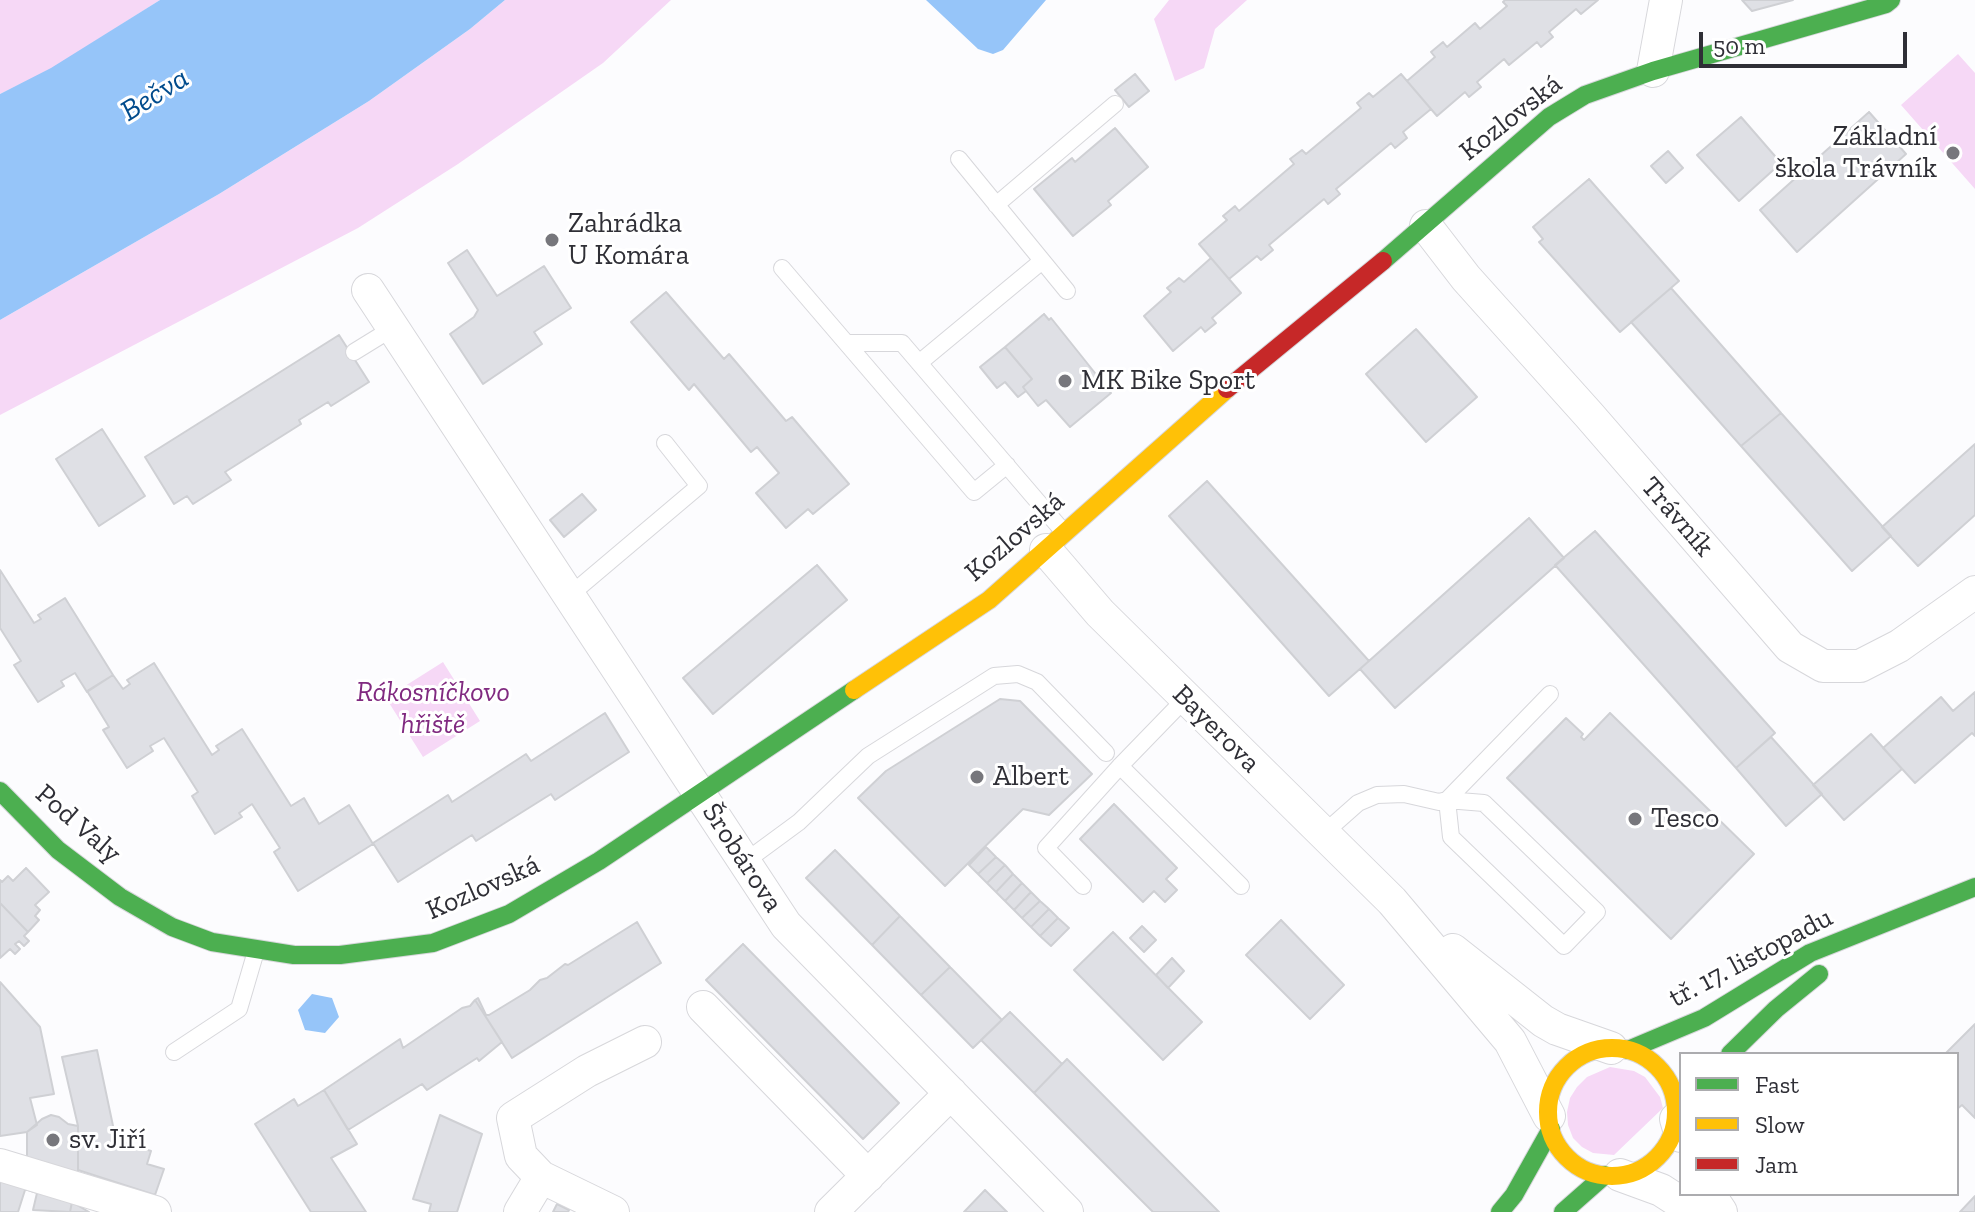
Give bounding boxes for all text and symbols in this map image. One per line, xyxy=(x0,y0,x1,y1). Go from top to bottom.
scale bar xyxy=(1703,16,1911,66)
text: 50 m xyxy=(1713,31,1765,60)
water label: Bečva xyxy=(114,60,196,130)
street label: Kozlovská xyxy=(1453,68,1569,168)
place label: Základní škola Trávník xyxy=(1775,120,1937,186)
marker: Základní škola Trávník xyxy=(1944,144,1962,162)
place label: Zahrádka U Komára xyxy=(568,207,689,273)
marker: Zahrádka U Komára xyxy=(543,231,561,249)
place label: MK Bike Sport xyxy=(1081,364,1255,398)
marker: MK Bike Sport xyxy=(1056,372,1074,390)
street label: Trávník xyxy=(1633,470,1721,564)
street label: Kozlovská xyxy=(959,485,1071,589)
park label: Rákosníčkovo hřiště xyxy=(356,676,510,742)
street label: Bayerova xyxy=(1165,678,1267,780)
place label: Albert xyxy=(993,760,1069,794)
marker: Albert xyxy=(968,768,986,786)
street label: Pod Valy xyxy=(28,778,128,870)
street label: Šrobárova xyxy=(694,797,790,919)
place label: Tesco xyxy=(1651,802,1719,836)
marker: Tesco xyxy=(1626,810,1644,828)
street label: Kozlovská xyxy=(421,848,545,928)
street label: tř. 17. listopadu xyxy=(1664,901,1838,1015)
legend xyxy=(1679,1052,1959,1196)
text: Fast xyxy=(1755,1070,1799,1099)
text: Slow xyxy=(1755,1110,1805,1139)
place label: sv. Jiří xyxy=(69,1123,146,1157)
marker: sv. Jiří xyxy=(44,1131,62,1149)
text: Jam xyxy=(1755,1150,1798,1179)

